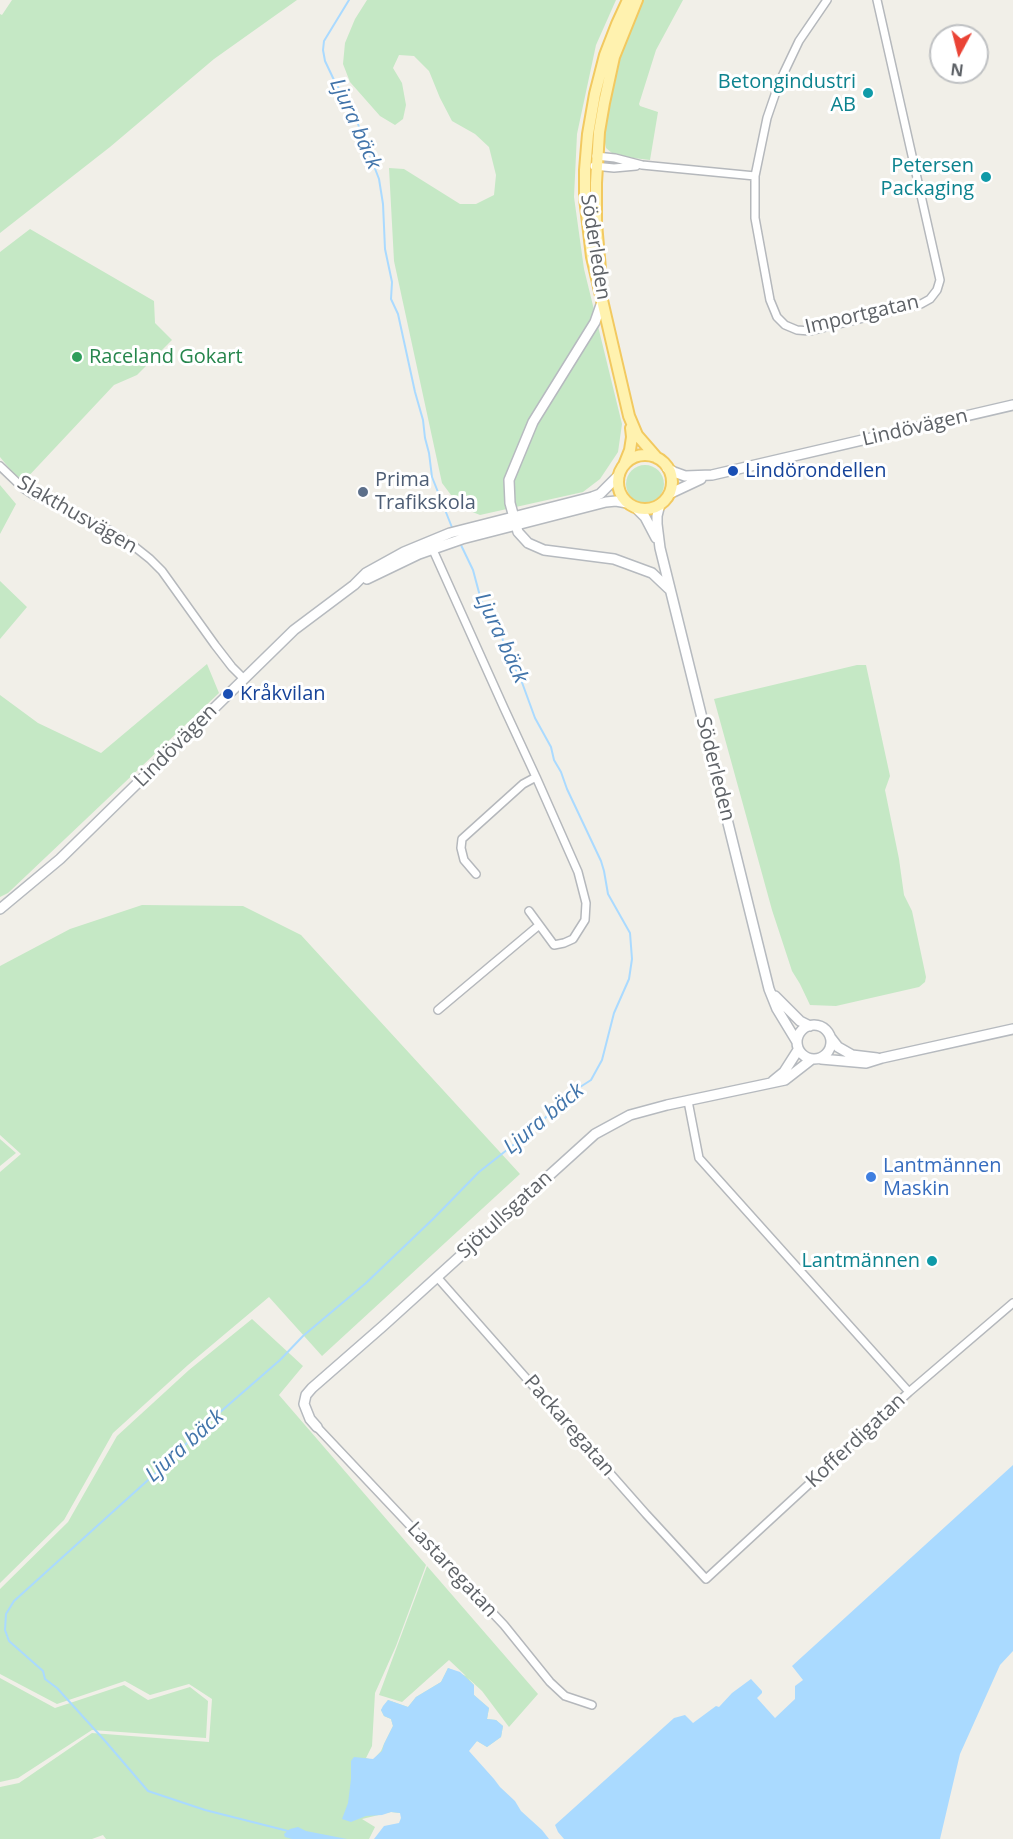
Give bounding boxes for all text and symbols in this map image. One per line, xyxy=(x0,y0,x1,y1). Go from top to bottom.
north arrow xyxy=(929,24,989,84)
text: N xyxy=(949,58,965,82)
place label: Betongindustri AB xyxy=(718,70,856,117)
water label: Ljura bäck xyxy=(324,75,386,173)
marker: Betongindustri AB xyxy=(861,86,875,100)
place label: Petersen Packaging xyxy=(881,154,974,201)
marker: Petersen Packaging xyxy=(979,170,993,184)
street label: Söderleden xyxy=(575,192,615,302)
street label: Importgatan xyxy=(803,290,921,340)
place label: Raceland Gokart xyxy=(89,345,243,369)
marker: Raceland Gokart xyxy=(70,350,84,364)
street label: Lindövägen xyxy=(860,404,970,452)
place label: Lindörondellen xyxy=(745,459,887,483)
marker: Lindörondellen xyxy=(726,464,740,478)
place label: Prima Trafikskola xyxy=(375,468,476,515)
street label: Slakthusvägen xyxy=(13,471,141,559)
marker: Prima Trafikskola xyxy=(356,485,370,499)
water label: Ljura bäck xyxy=(469,589,533,687)
place label: Kråkvilan xyxy=(240,682,326,706)
marker: Kråkvilan xyxy=(221,687,235,701)
street label: Lindövägen xyxy=(130,700,222,792)
street label: Söderleden xyxy=(690,714,740,824)
water label: Ljura bäck xyxy=(499,1078,589,1160)
place label: Lantmännen Maskin xyxy=(883,1154,1002,1201)
street label: Sjötullsgatan xyxy=(453,1166,557,1264)
marker: Lantmännen Maskin xyxy=(864,1170,878,1184)
place label: Lantmännen xyxy=(801,1249,920,1273)
marker: Lantmännen xyxy=(925,1254,939,1268)
street label: Packaregatan xyxy=(519,1370,619,1482)
street label: Kofferdigatan xyxy=(801,1389,911,1493)
water label: Ljura bäck xyxy=(141,1404,229,1488)
street label: Lastaregatan xyxy=(402,1517,502,1623)

